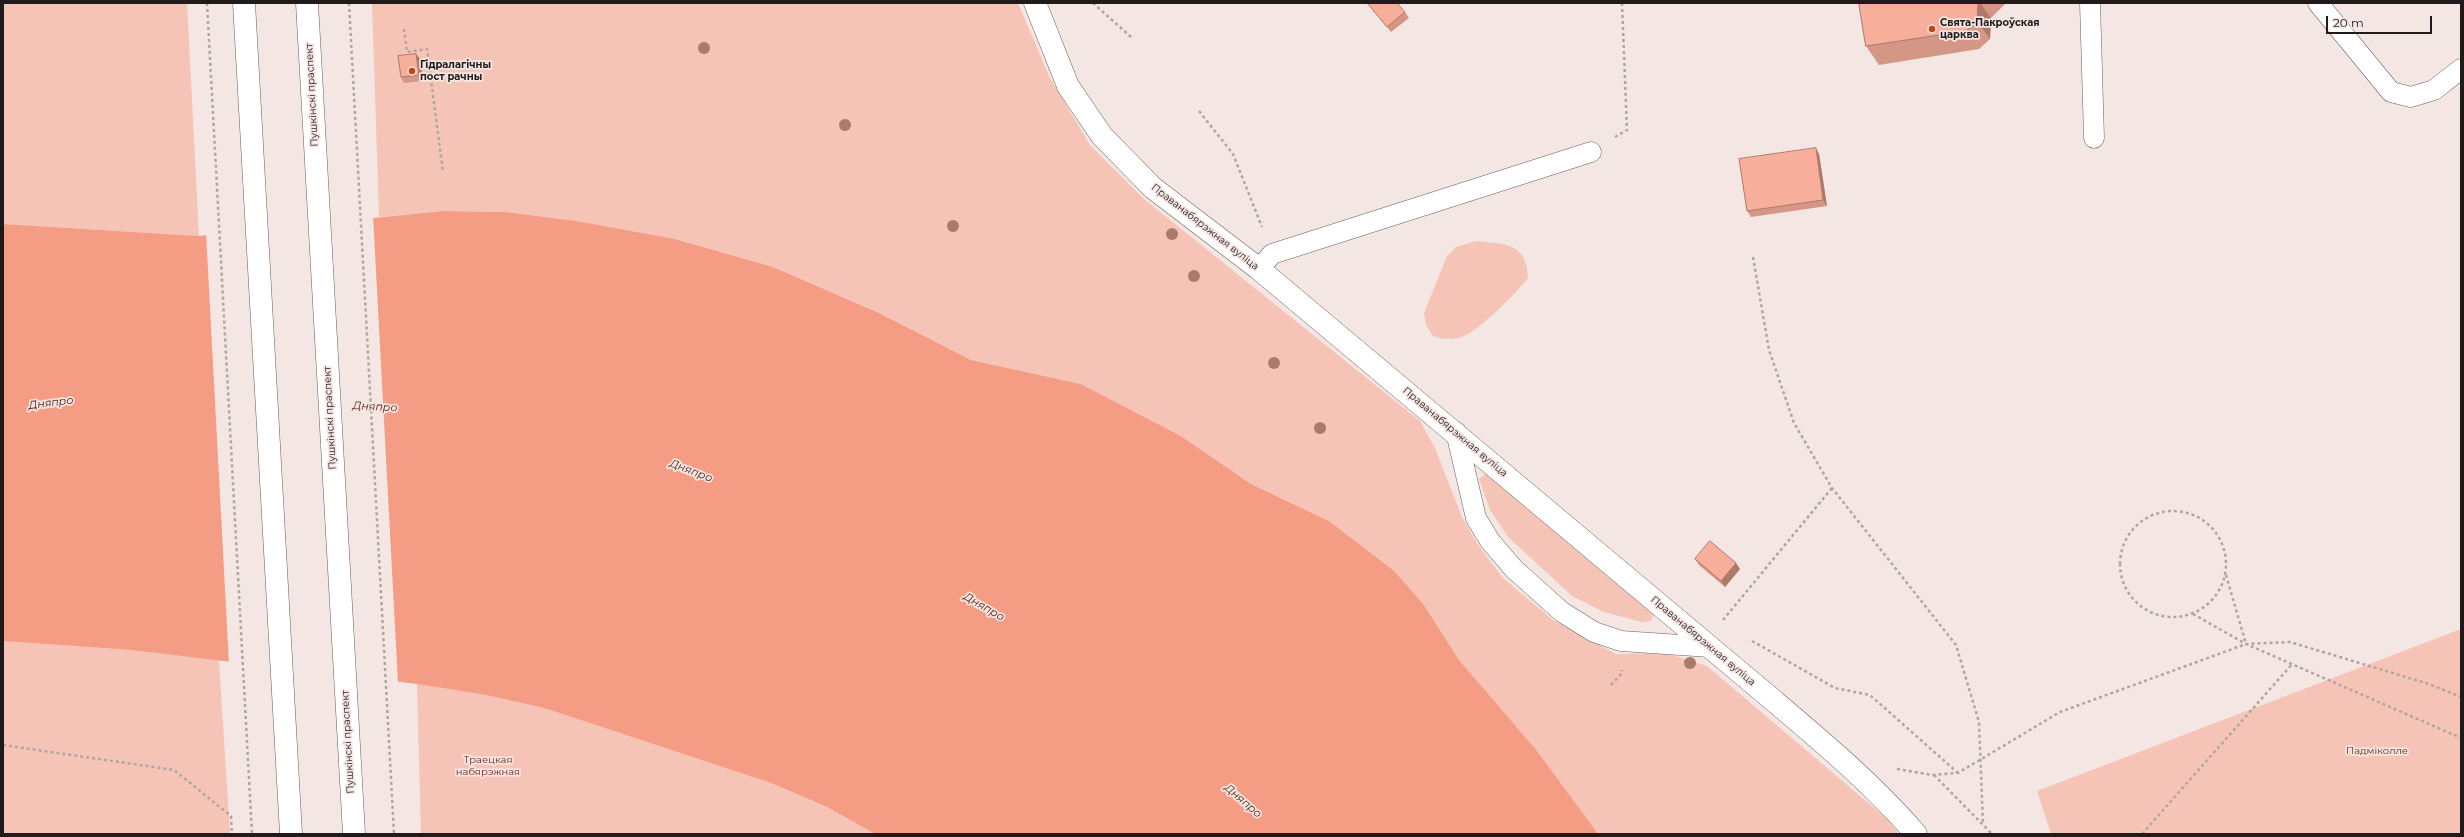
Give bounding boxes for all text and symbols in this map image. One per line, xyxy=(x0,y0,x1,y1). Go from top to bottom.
scale bar xyxy=(2328,8,2434,34)
text: 20 m xyxy=(2333,15,2364,30)
place label: Свята-Пакроўская царква xyxy=(1940,17,2039,40)
marker: Свята-Пакроўская царква xyxy=(1927,24,1937,34)
street label: Пушкінскі праспект xyxy=(303,43,321,147)
place label: Гідралагічны пост рачны xyxy=(420,59,491,82)
marker: Гідралагічны пост рачны xyxy=(407,66,417,76)
street label: Праванабярэжная вуліца xyxy=(1149,181,1261,273)
street label: Пушкінскі праспект xyxy=(321,366,339,470)
street label: Праванабярэжная вуліца xyxy=(1400,385,1510,479)
water label: Дняпро xyxy=(28,394,74,412)
water label: Дняпро xyxy=(352,399,398,415)
water label: Дняпро xyxy=(668,457,714,485)
water label: Дняпро xyxy=(961,590,1007,624)
street label: Праванабярэжная вуліца xyxy=(1648,594,1758,688)
street label: Пушкінскі праспект xyxy=(339,690,357,794)
park label: Падміколле xyxy=(2346,745,2408,757)
park label: Траецкая набярэжная xyxy=(456,754,520,778)
water label: Дняпро xyxy=(1222,781,1264,821)

